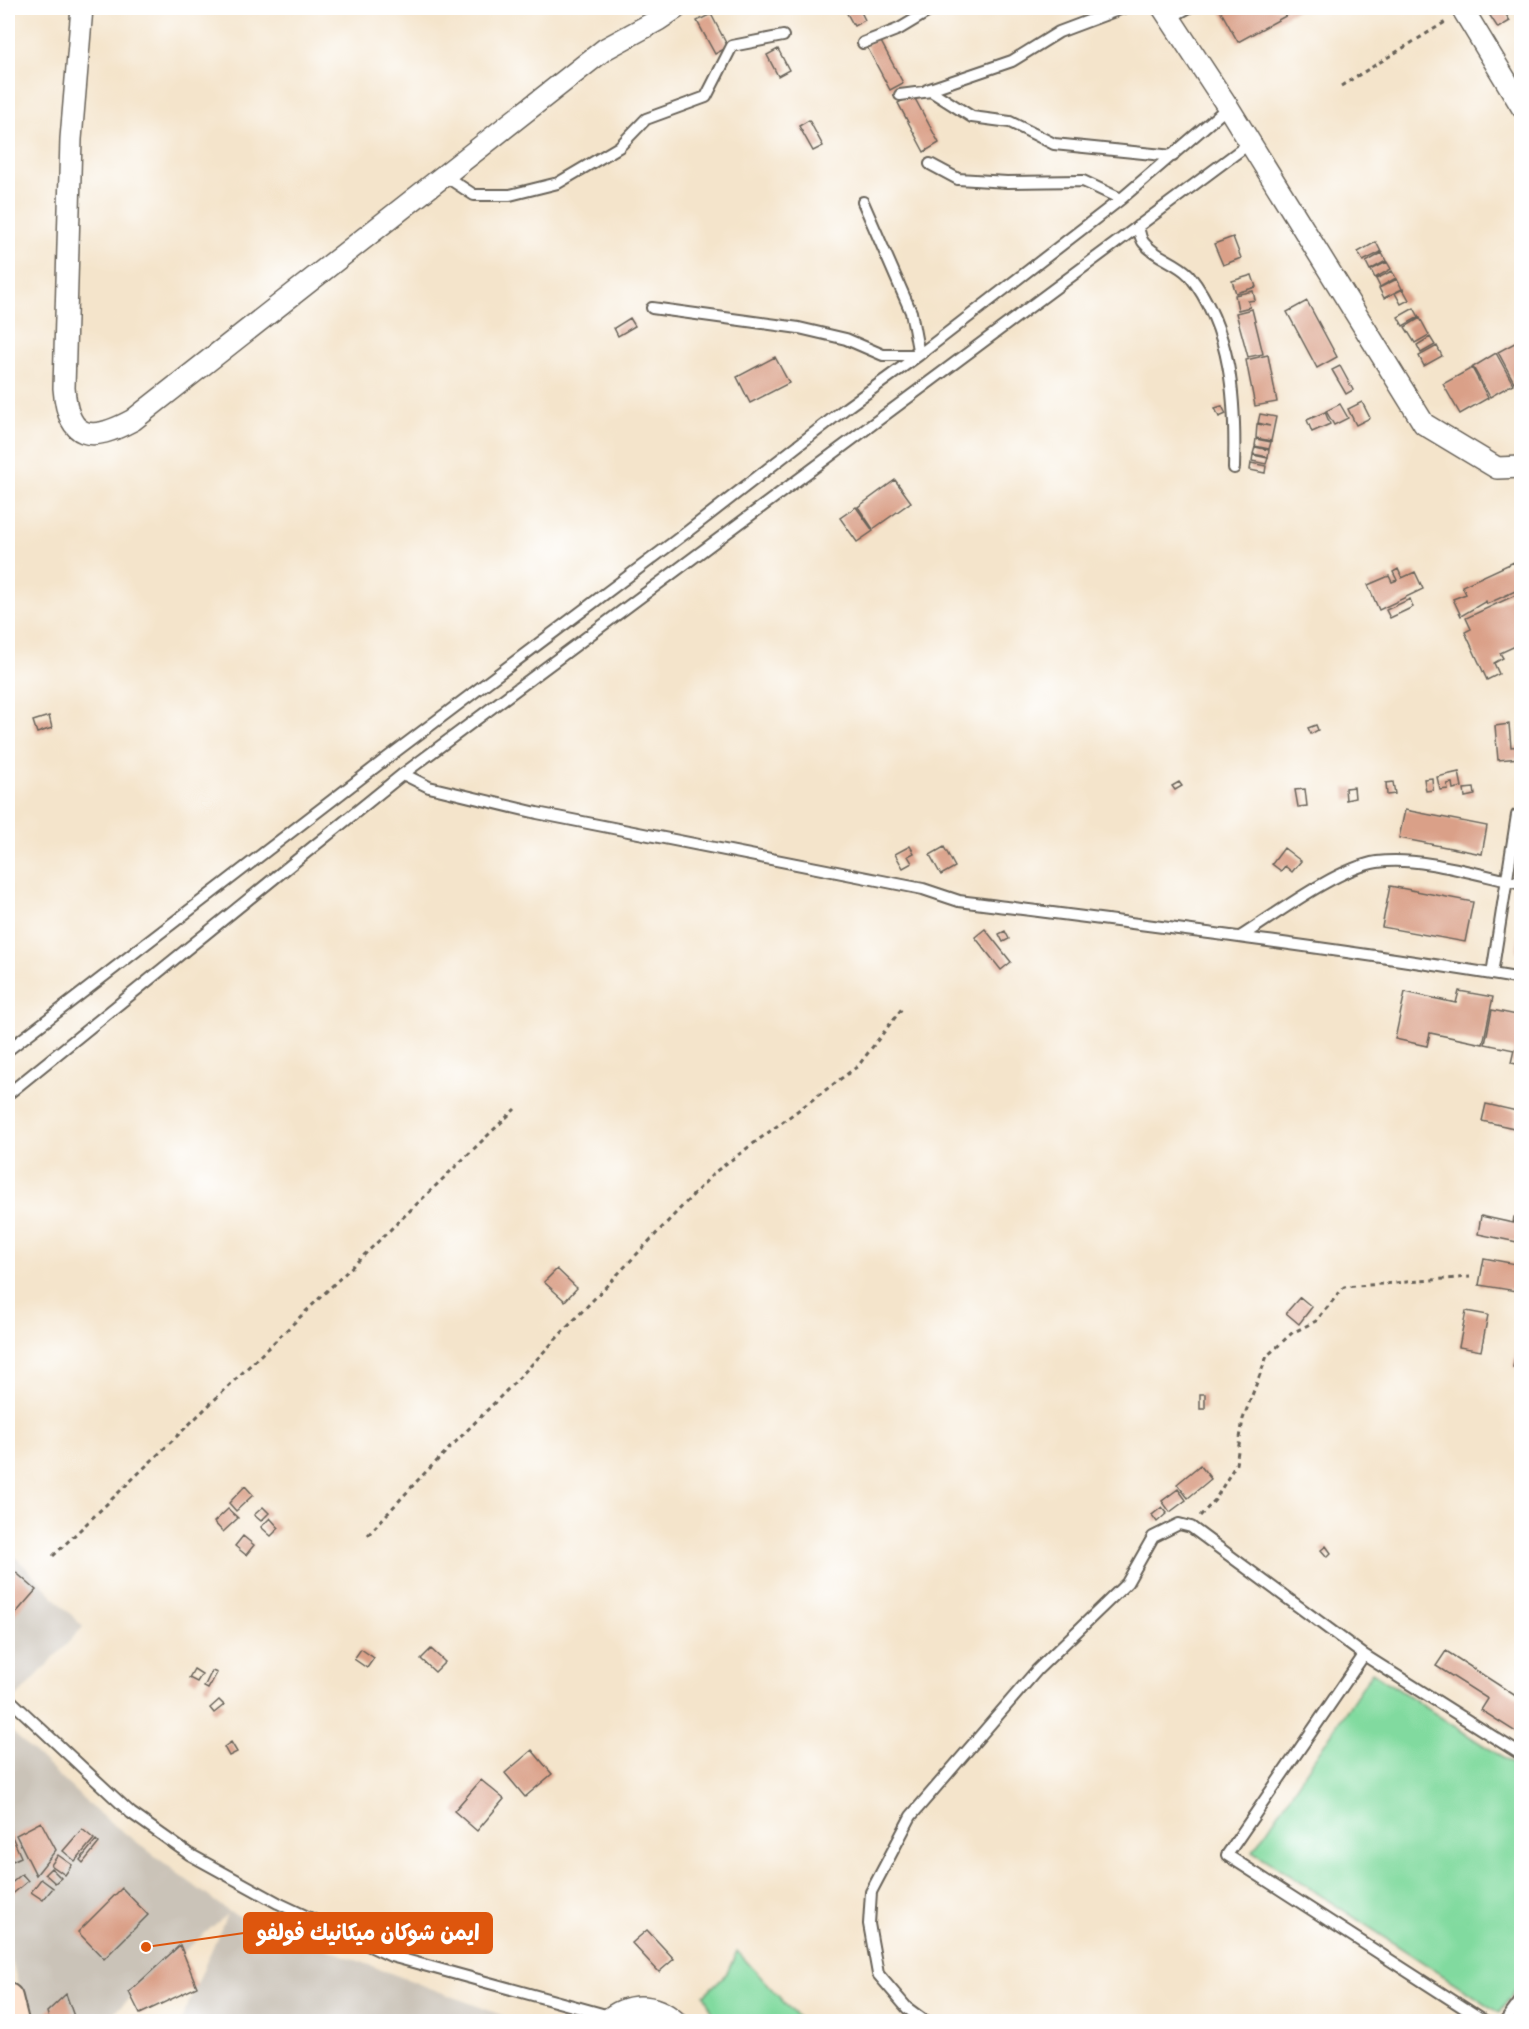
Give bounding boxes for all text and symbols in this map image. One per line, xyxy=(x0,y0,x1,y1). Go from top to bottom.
callout: ايمن شوكان ميكانيك فولفو xyxy=(244,1913,492,1953)
text: ايمن شوكان ميكانيك فولفو xyxy=(255,1921,480,1949)

